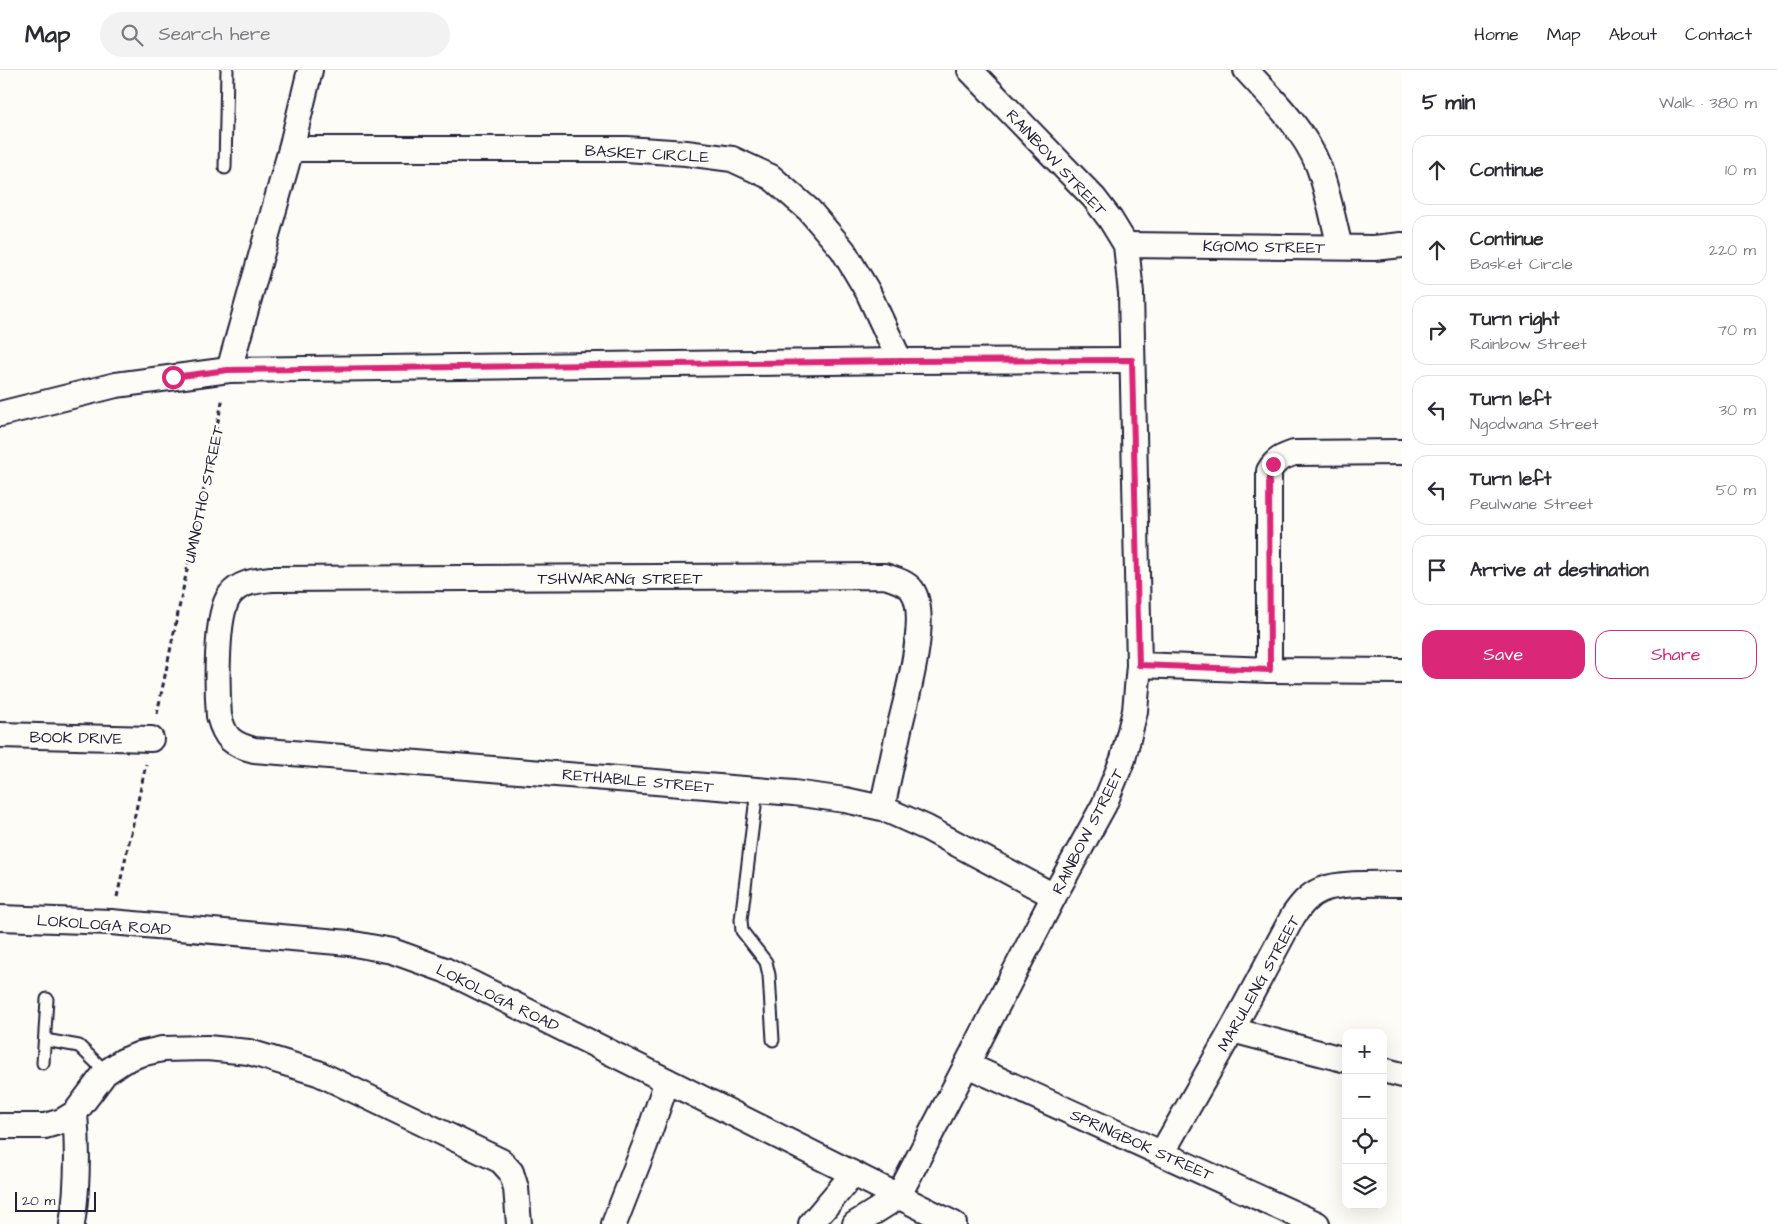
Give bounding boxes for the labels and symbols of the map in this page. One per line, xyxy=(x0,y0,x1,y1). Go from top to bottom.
street label: RAINBOW STREET xyxy=(1001,105,1111,221)
street label: BASKET CIRCLE xyxy=(584,140,710,168)
street label: KGOMO STREET xyxy=(1203,235,1325,259)
route start xyxy=(162,366,185,389)
street label: UMNOTHO STREET xyxy=(179,423,229,565)
route end xyxy=(1262,453,1285,476)
street label: TSHWARANG STREET xyxy=(538,568,703,590)
street label: BOOK DRIVE xyxy=(29,726,123,750)
street label: RETHABILE STREET xyxy=(561,763,715,799)
street label: RAINBOW STREET xyxy=(1047,765,1129,898)
street label: LOKOLOGA ROAD xyxy=(36,909,172,941)
street label: MARULENG STREET xyxy=(1212,911,1305,1056)
street label: LOKOLOGA ROAD xyxy=(432,959,563,1037)
street label: SPRINGBOK STREET xyxy=(1067,1104,1217,1186)
scale bar xyxy=(15,1189,96,1212)

